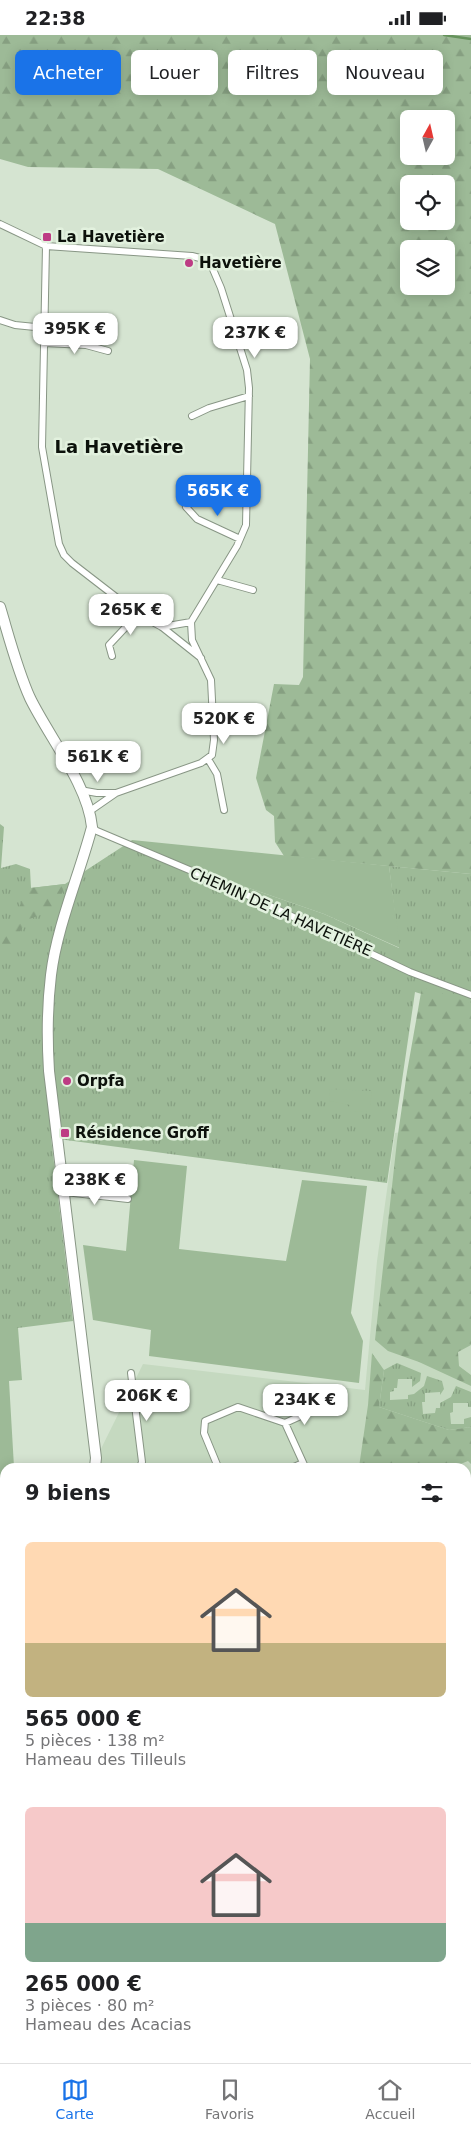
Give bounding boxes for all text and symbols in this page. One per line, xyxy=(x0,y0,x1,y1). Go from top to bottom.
text: 22:38 xyxy=(25,7,85,29)
chip: Acheter xyxy=(15,50,121,95)
chip: Louer xyxy=(131,50,218,95)
chip: Filtres xyxy=(228,50,317,95)
chip: Nouveau xyxy=(327,50,443,95)
north arrow xyxy=(400,110,455,165)
map controls xyxy=(400,110,455,295)
button: locate xyxy=(400,175,455,230)
place label: La Havetière xyxy=(57,228,165,246)
marker: La Havetière xyxy=(41,231,53,243)
button: layers xyxy=(400,240,455,295)
place label: Havetière xyxy=(199,254,282,272)
marker: Havetière xyxy=(183,257,195,269)
pin: 395K € xyxy=(34,313,116,355)
pin: 237K € xyxy=(214,317,296,359)
text: 395K € xyxy=(44,319,106,338)
text: 237K € xyxy=(224,323,286,342)
district label: La Havetière xyxy=(54,436,184,457)
pin: 565K € xyxy=(177,475,259,517)
text: 565K € xyxy=(187,481,249,500)
pin: 265K € xyxy=(90,593,172,636)
text: 265K € xyxy=(100,600,162,619)
pin: 520K € xyxy=(183,703,265,745)
text: 520K € xyxy=(193,709,255,728)
pin: 561K € xyxy=(57,741,139,783)
text: 561K € xyxy=(67,747,129,766)
street label: CHEMIN DE LA HAVETIÈRE xyxy=(187,863,375,960)
place label: Orpfa xyxy=(77,1072,125,1090)
marker: Orpfa xyxy=(61,1075,73,1087)
place label: Résidence Groff xyxy=(75,1124,210,1142)
marker: Résidence Groff xyxy=(59,1127,71,1139)
pin: 238K € xyxy=(54,1163,136,1206)
text: 238K € xyxy=(64,1170,126,1189)
pin: 206K € xyxy=(106,1379,188,1422)
pin: 234K € xyxy=(264,1383,346,1426)
text: 206K € xyxy=(116,1386,178,1405)
text: 234K € xyxy=(274,1390,336,1409)
icon: filters xyxy=(418,1479,446,1507)
text: 9 biens xyxy=(25,1481,111,1505)
icon: home xyxy=(191,1575,281,1665)
text: 565 000 € xyxy=(25,1707,142,1731)
text: 5 pièces · 138 m² xyxy=(25,1731,165,1750)
text: Hameau des Tilleuls xyxy=(25,1750,186,1769)
icon: home xyxy=(191,1840,281,1930)
text: 265 000 € xyxy=(25,1972,142,1996)
text: 3 pièces · 80 m² xyxy=(25,1996,154,2015)
text: Hameau des Acacias xyxy=(25,2015,191,2034)
tab: Carte xyxy=(56,2076,94,2122)
tab: Favoris xyxy=(205,2076,254,2122)
tab: Accueil xyxy=(365,2076,415,2122)

